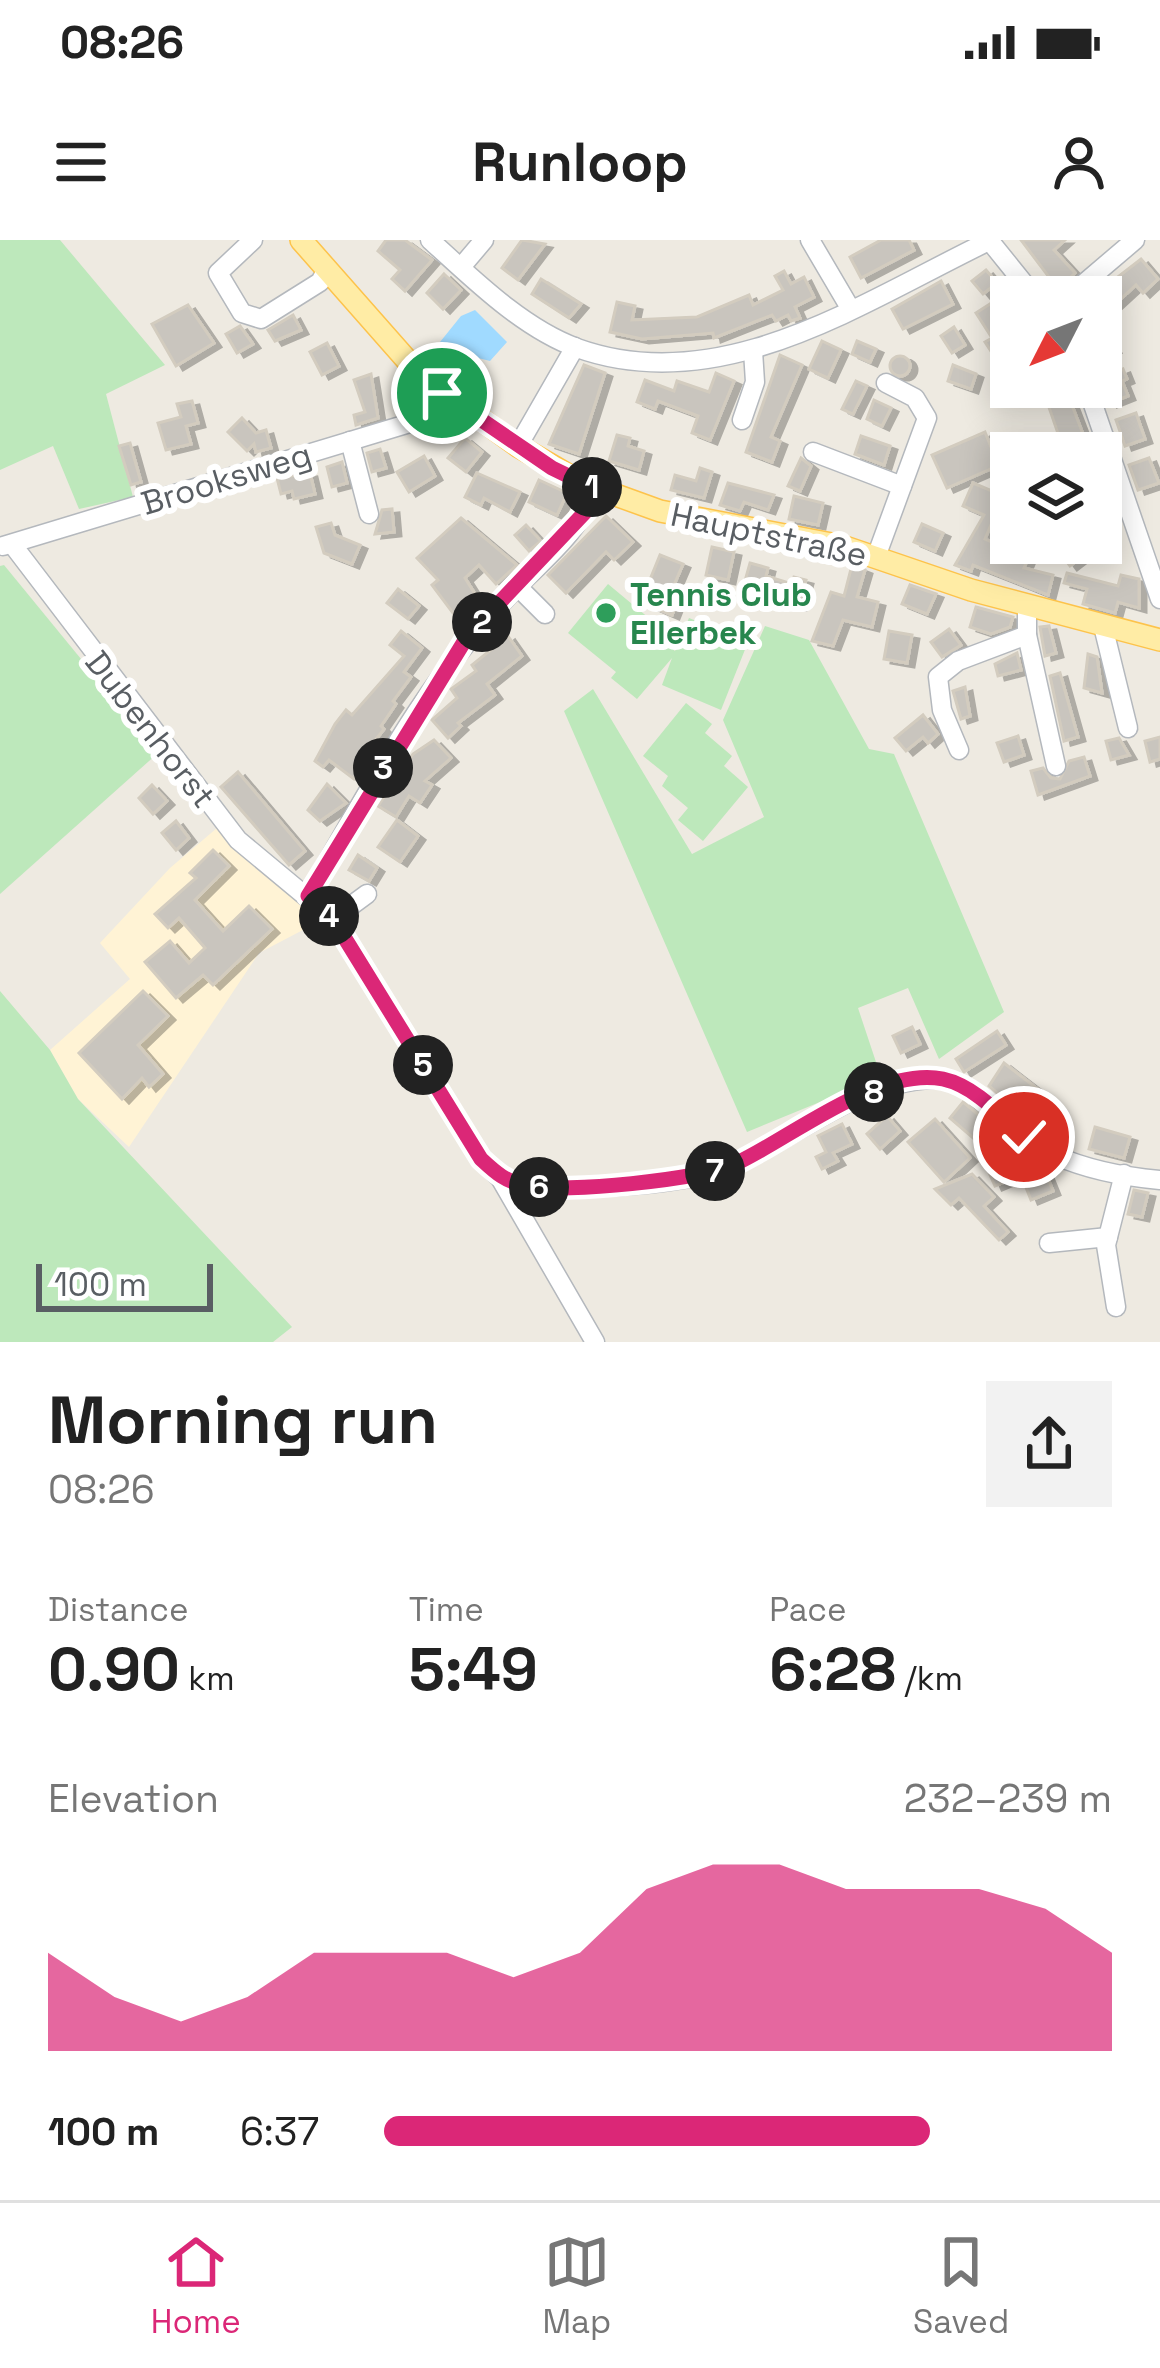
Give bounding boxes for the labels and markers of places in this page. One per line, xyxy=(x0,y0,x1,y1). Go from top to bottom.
pin xyxy=(391,342,493,444)
pin: 1 xyxy=(562,457,622,517)
place label: Tennis Club Ellerbek xyxy=(630,574,812,654)
pin: 2 xyxy=(452,592,512,652)
marker: Tennis Club Ellerbek xyxy=(593,600,619,626)
pin: 3 xyxy=(353,738,413,798)
pin: 4 xyxy=(299,886,359,946)
pin: 5 xyxy=(393,1035,453,1095)
pin: 8 xyxy=(844,1062,904,1122)
pin xyxy=(973,1086,1075,1188)
pin: 7 xyxy=(685,1141,745,1201)
pin: 6 xyxy=(509,1157,569,1217)

